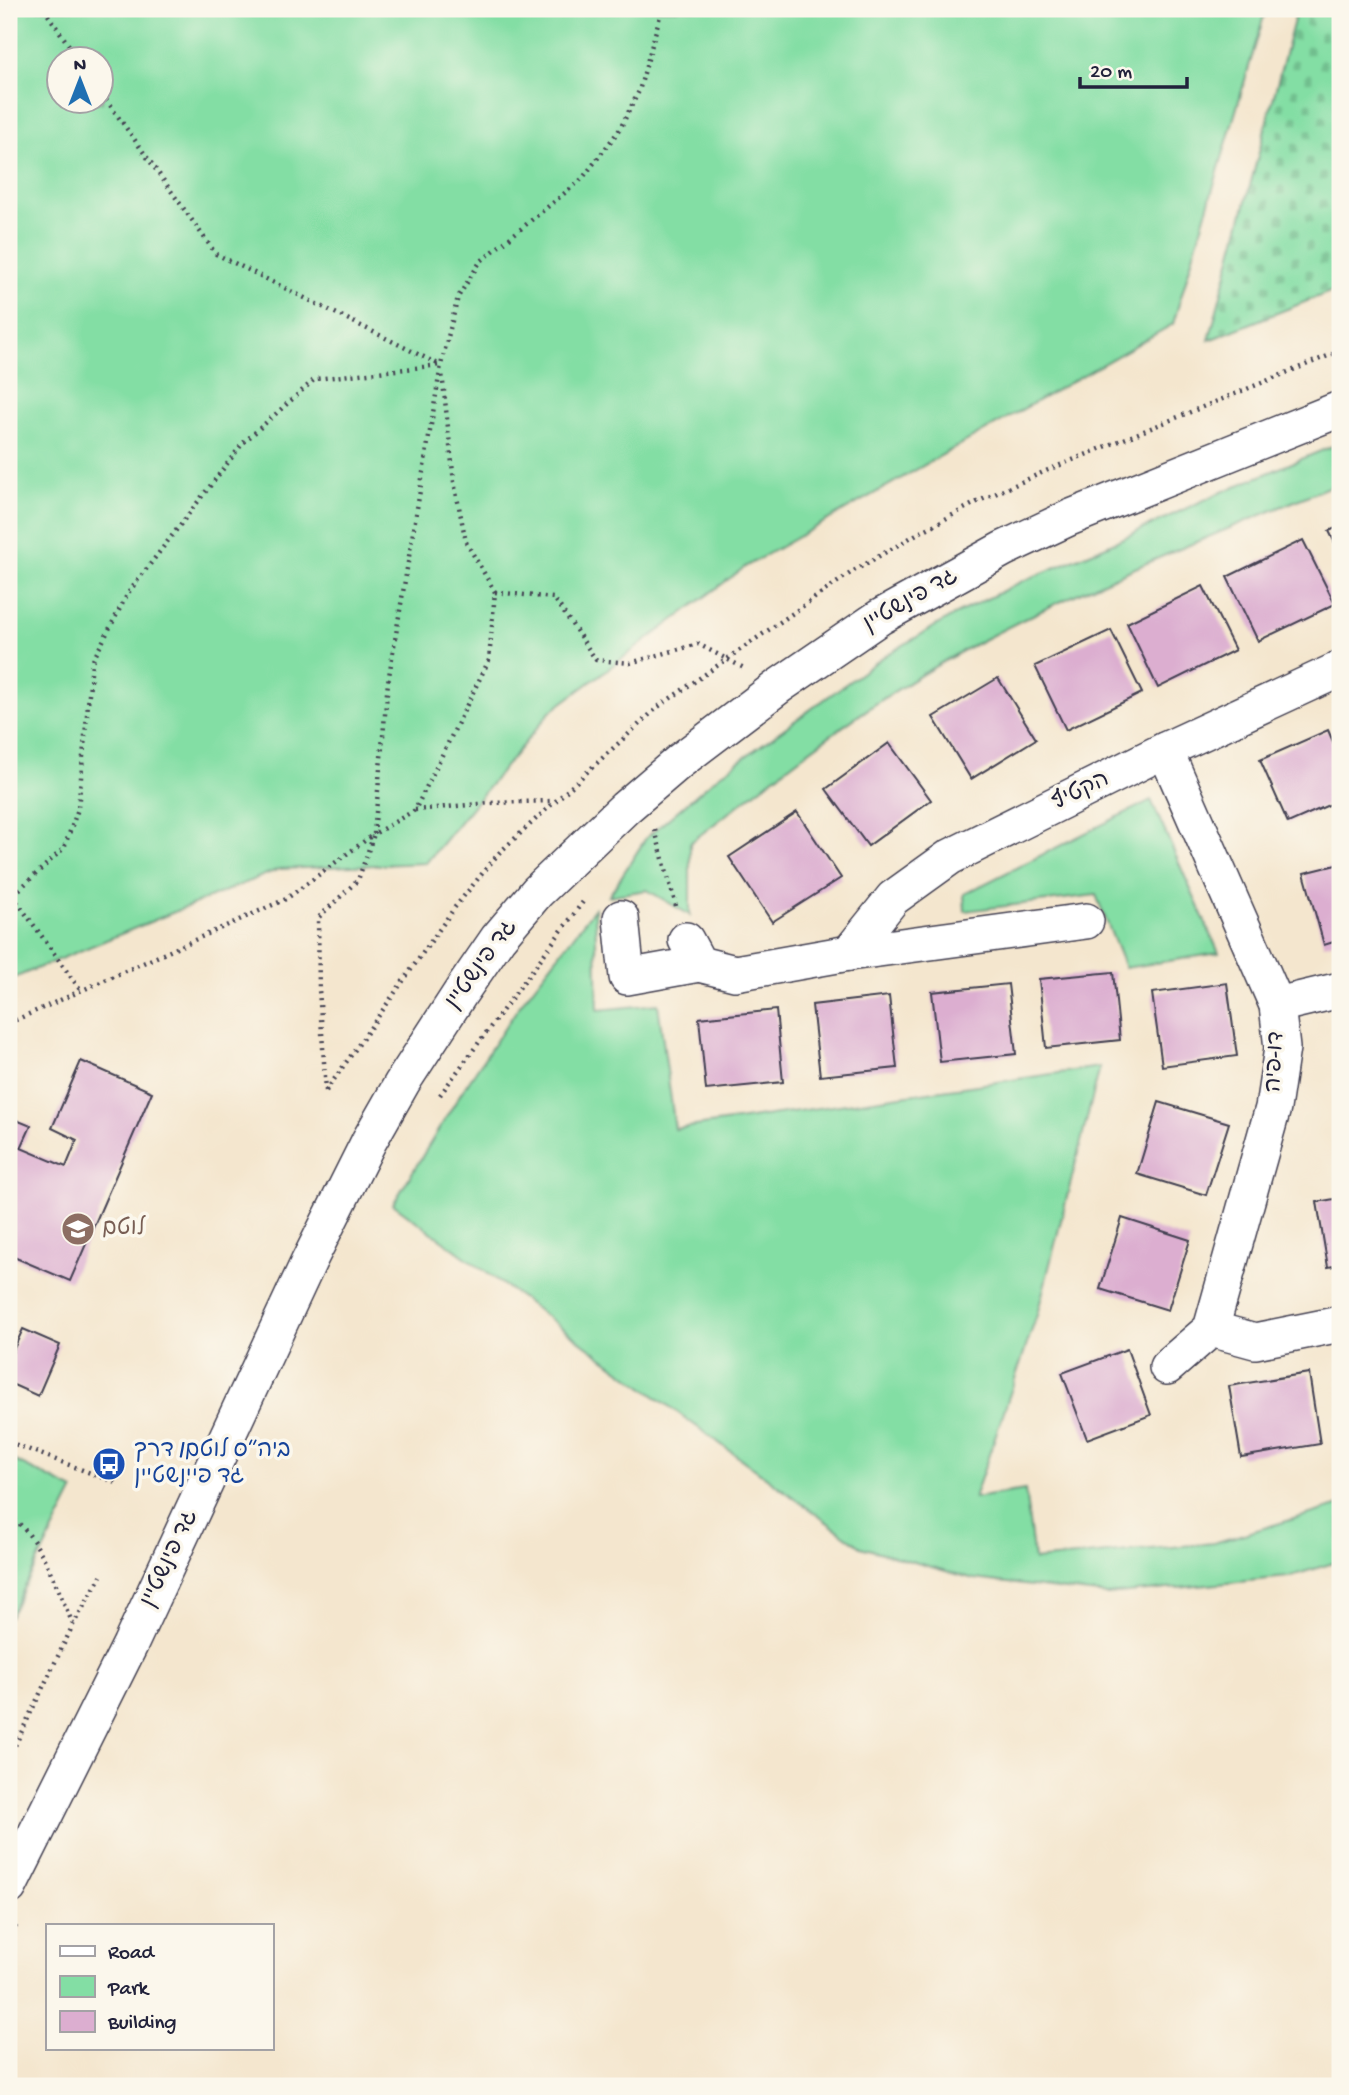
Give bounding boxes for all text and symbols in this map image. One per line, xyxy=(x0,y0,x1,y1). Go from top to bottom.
north arrow xyxy=(46,46,116,116)
scale bar xyxy=(1080,46,1186,90)
text: N xyxy=(74,55,86,78)
text: 20 m xyxy=(1090,61,1132,86)
street label: גד פינשטיין xyxy=(859,563,963,639)
street label: הקטיף xyxy=(1047,766,1114,817)
street label: גד פינשטיין xyxy=(440,915,524,1015)
street label: דו-פיה xyxy=(1261,1031,1291,1093)
school or university icon: לוטם xyxy=(59,1210,97,1248)
place label: לוטם xyxy=(102,1214,147,1243)
place label: ביה״ס לוטם/ דרך גד פיינשטיין xyxy=(134,1436,290,1491)
bus stop icon: ביה״ס לוטם/ דרך גד פיינשטיין xyxy=(90,1445,128,1483)
street label: גד פינשטיין xyxy=(136,1506,204,1612)
legend xyxy=(46,1924,273,2050)
text: Road xyxy=(108,1942,156,1967)
text: Park xyxy=(107,1978,151,2003)
text: Building xyxy=(107,2012,177,2037)

